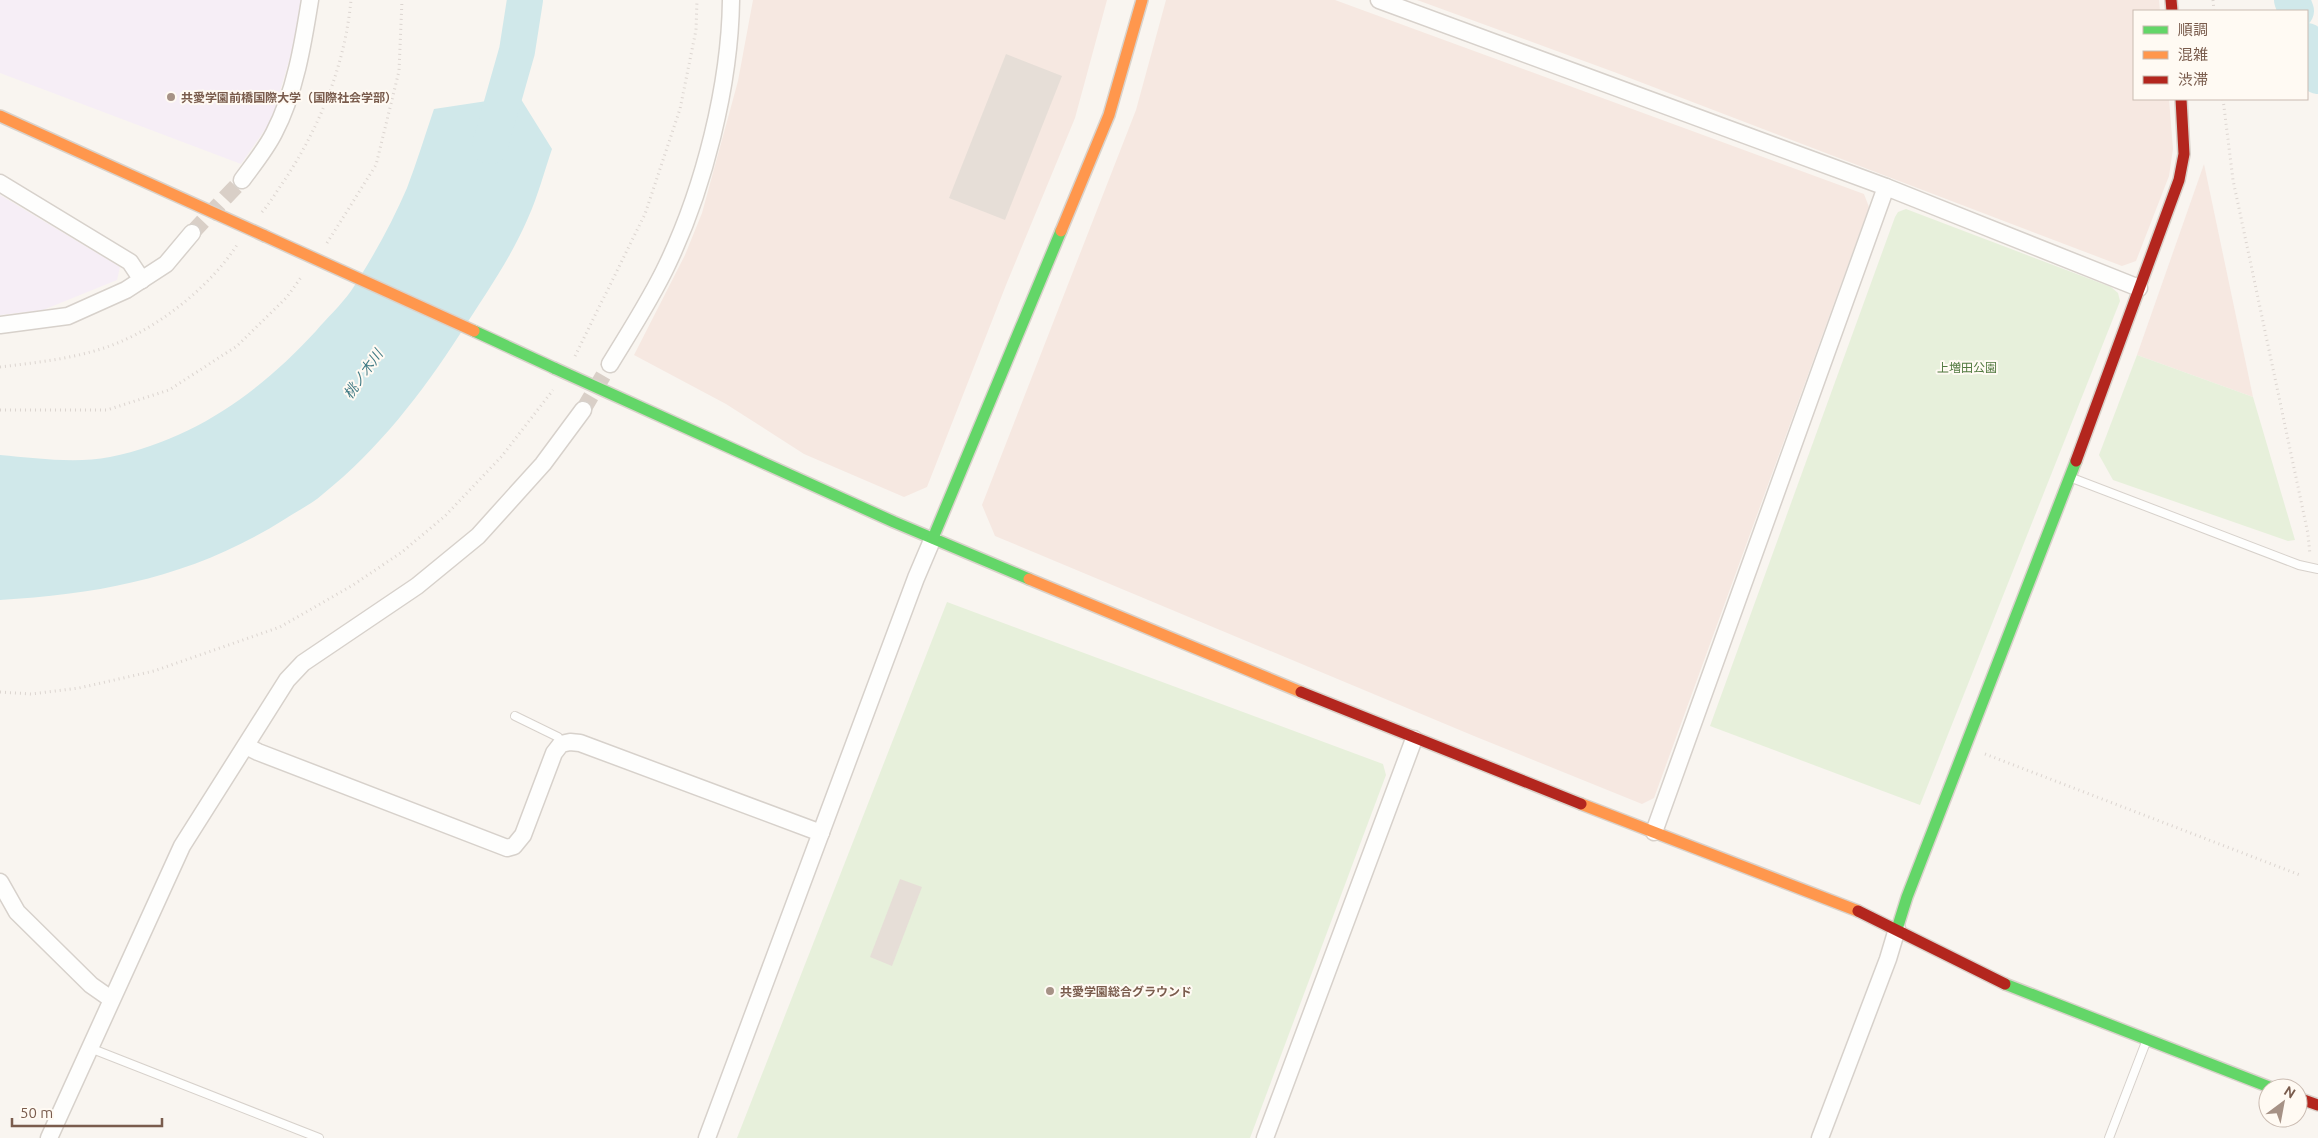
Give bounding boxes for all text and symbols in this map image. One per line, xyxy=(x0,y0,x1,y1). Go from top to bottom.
legend xyxy=(2133,10,2308,100)
text: 順調 xyxy=(2178,21,2208,38)
text: 混雑 xyxy=(2178,46,2208,63)
text: 渋滞 xyxy=(2178,71,2208,88)
marker: 共愛学園前橋国際大学（国際社会学部） xyxy=(165,91,177,103)
place label: 共愛学園前橋国際大学（国際社会学部） xyxy=(181,91,397,104)
water label: 桃ノ木川 xyxy=(340,345,387,402)
park label: 上増田公園 xyxy=(1937,361,1997,374)
marker: 共愛学園総合グラウンド xyxy=(1044,985,1056,997)
place label: 共愛学園総合グラウンド xyxy=(1060,985,1192,998)
north arrow xyxy=(2258,1078,2308,1128)
text: N xyxy=(2281,1082,2299,1102)
scale bar xyxy=(12,1096,162,1128)
text: 50 m xyxy=(20,1104,53,1121)

